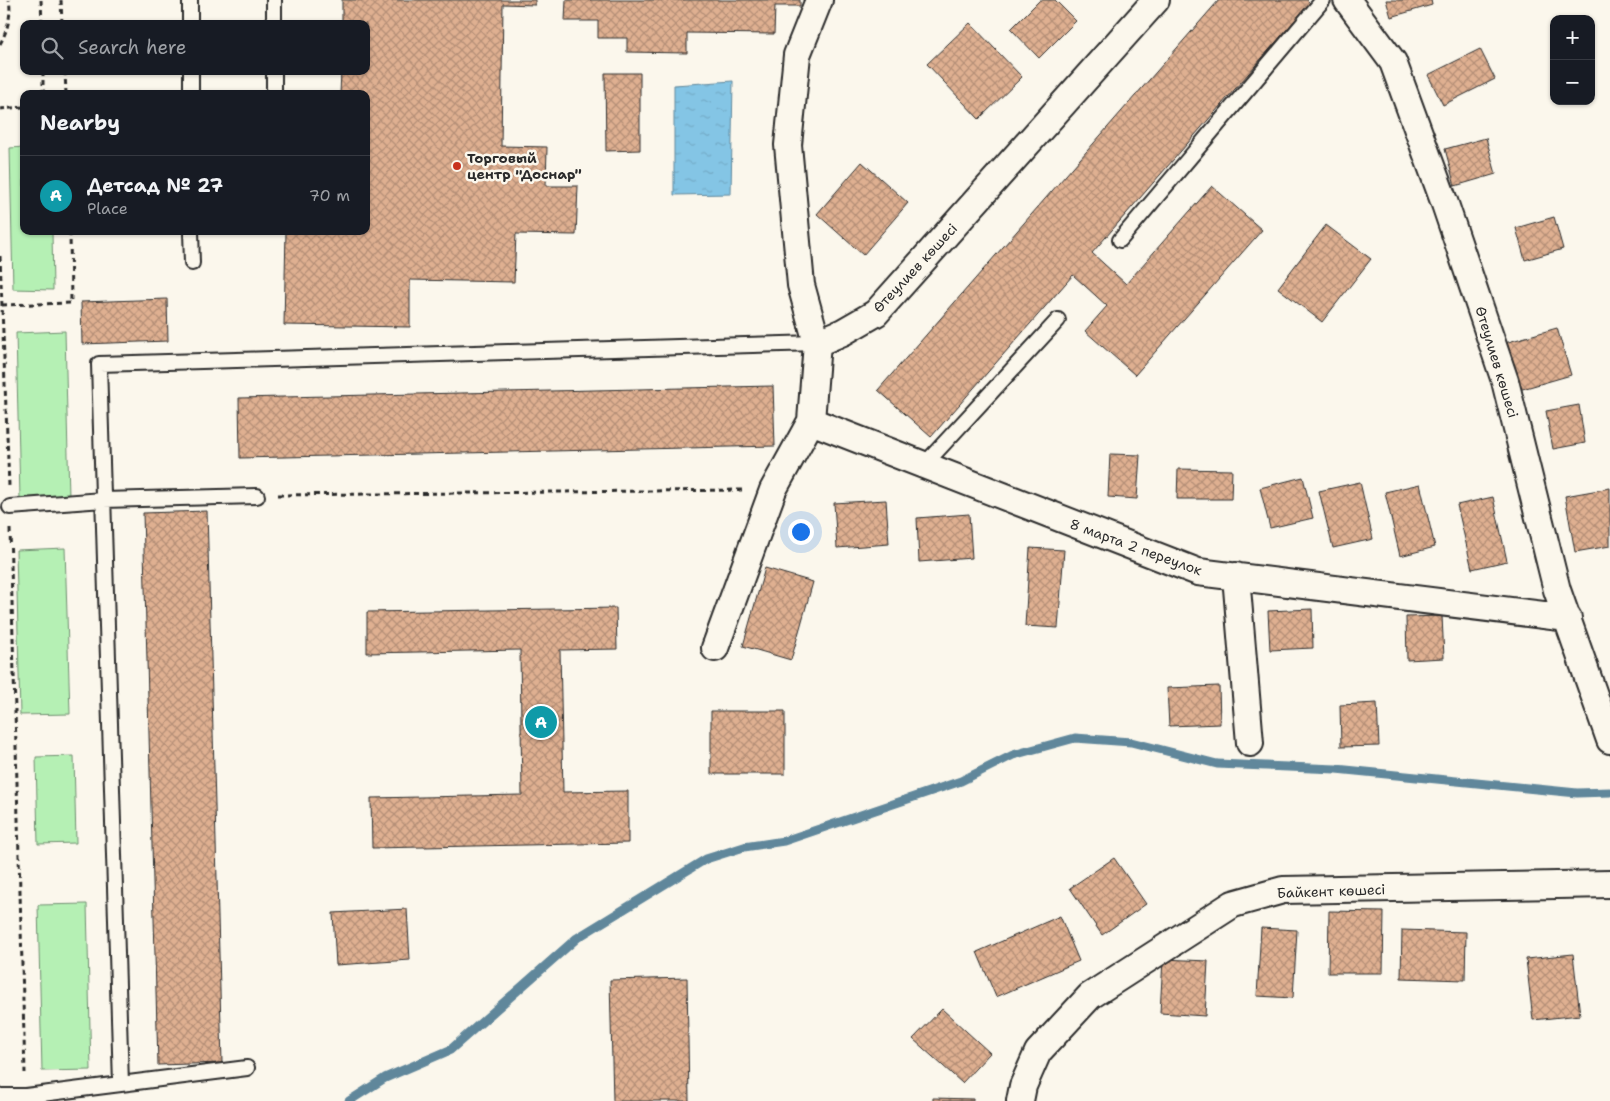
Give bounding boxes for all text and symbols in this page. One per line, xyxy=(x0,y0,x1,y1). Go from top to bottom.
map controls xyxy=(1550,15,1595,105)
button: + xyxy=(1550,15,1595,60)
search box xyxy=(20,20,370,75)
icon: search xyxy=(38,34,66,62)
text: Search here xyxy=(78,35,187,60)
button: − xyxy=(1550,60,1595,105)
text: Nearby xyxy=(40,109,120,137)
place label: Торговый центр "Доснар" xyxy=(467,149,582,183)
marker: Торговый центр "Доснар" xyxy=(451,160,463,172)
text: Детсад № 27 xyxy=(87,173,223,198)
text: A xyxy=(50,185,62,206)
text: 70 m xyxy=(309,185,350,206)
text: Place xyxy=(87,198,128,219)
street label: Өтеулиев көшесі xyxy=(869,220,961,316)
street label: Өтеулиев көшесі xyxy=(1471,304,1523,420)
street label: 8 марта 2 переулок xyxy=(1067,515,1205,579)
your location xyxy=(788,519,814,545)
pin: A xyxy=(525,703,557,741)
street label: Байкент көшесі xyxy=(1276,880,1386,902)

